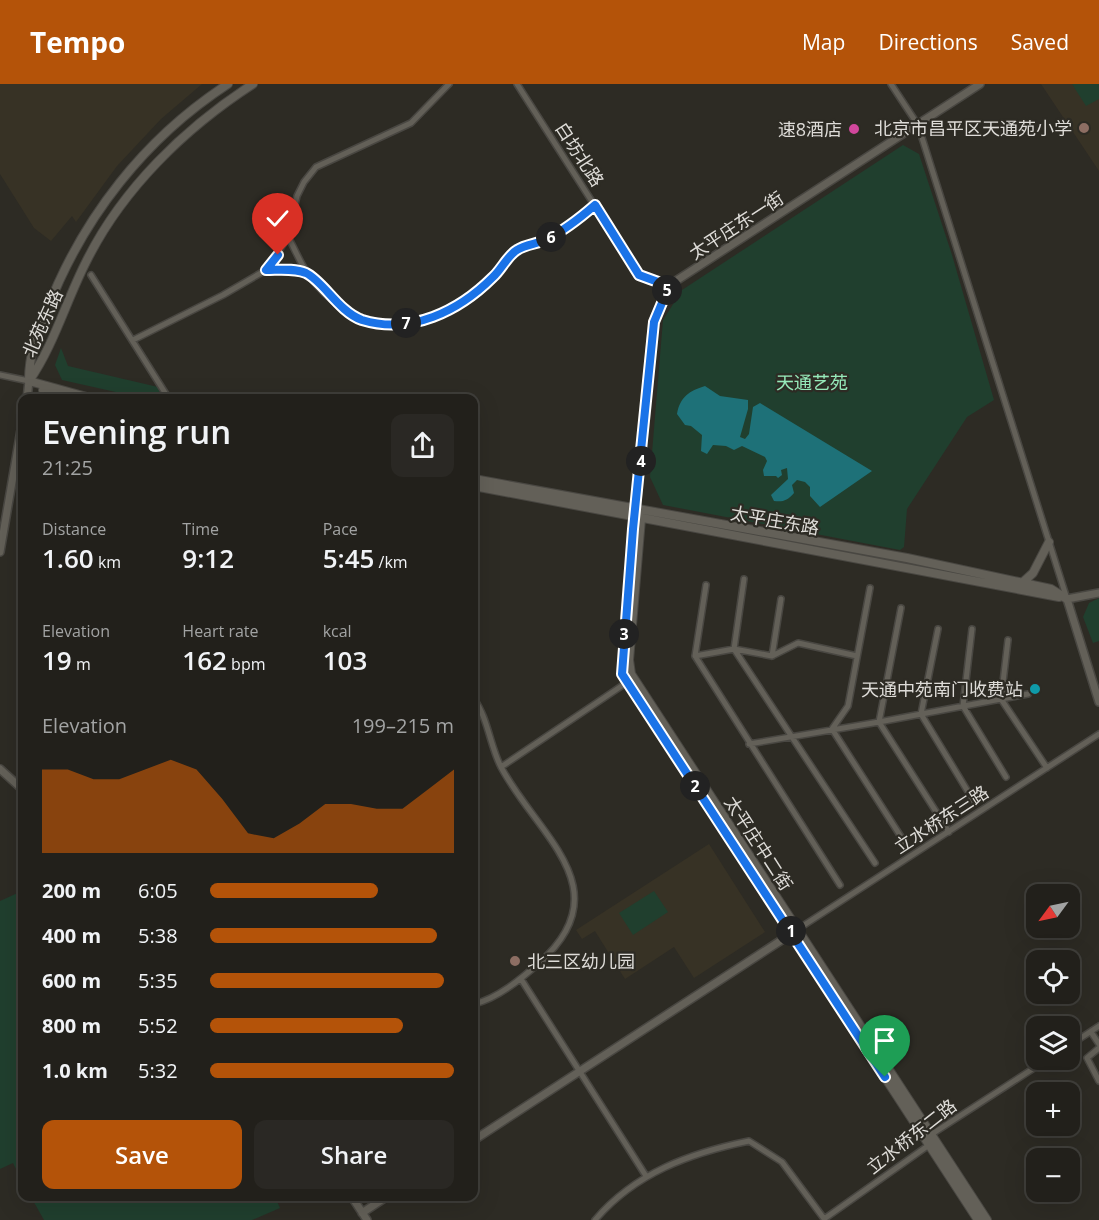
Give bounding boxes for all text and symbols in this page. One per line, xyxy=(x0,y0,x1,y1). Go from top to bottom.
text: Tempo xyxy=(30,23,125,61)
text: Map xyxy=(802,28,845,56)
text: Directions xyxy=(878,28,978,56)
text: Saved xyxy=(1011,28,1069,56)
place label: 北京市昌平区天通苑小学 xyxy=(874,116,1072,140)
street label: 白坊北路 xyxy=(550,117,610,191)
place label: 速8酒店 xyxy=(778,117,842,141)
marker: 北京市昌平区天通苑小学 xyxy=(1077,121,1091,135)
marker: 速8酒店 xyxy=(847,122,861,136)
street label: 太平庄东一街 xyxy=(684,186,788,264)
pin xyxy=(252,193,303,255)
icon: check xyxy=(261,202,294,235)
pin: 6 xyxy=(536,222,566,252)
text: 6 xyxy=(546,226,556,248)
pin: 5 xyxy=(652,275,682,305)
text: 5 xyxy=(662,279,672,301)
street label: 北苑东路 xyxy=(16,285,68,361)
pin: 7 xyxy=(391,308,421,338)
text: 7 xyxy=(401,312,411,334)
park label: 天通艺苑 xyxy=(776,370,848,394)
text: Evening run xyxy=(42,409,231,454)
button: share xyxy=(391,414,454,477)
pin: 4 xyxy=(626,446,656,476)
text: 4 xyxy=(636,450,646,472)
text: 21:25 xyxy=(42,454,93,481)
street label: 太平庄东路 xyxy=(729,500,821,540)
text: Distance xyxy=(42,518,106,540)
text: Time xyxy=(182,518,219,540)
text: Pace xyxy=(323,518,358,540)
text: 1.60 xyxy=(42,540,94,576)
text: 9:12 xyxy=(182,540,234,576)
text: 5:45 xyxy=(323,540,374,576)
text: km xyxy=(94,551,121,573)
text: /km xyxy=(374,551,408,573)
pin: 3 xyxy=(609,619,639,649)
text: Elevation xyxy=(42,620,110,642)
text: Heart rate xyxy=(182,620,259,642)
text: kcal xyxy=(323,620,352,642)
text: 3 xyxy=(619,623,629,645)
text: 19 xyxy=(42,642,72,678)
text: 162 xyxy=(182,642,227,678)
text: 103 xyxy=(323,642,367,678)
text: m xyxy=(72,653,91,675)
text: bpm xyxy=(227,653,265,675)
place label: 天通中苑南门收费站 xyxy=(861,677,1023,701)
marker: 天通中苑南门收费站 xyxy=(1028,682,1042,696)
text: Elevation xyxy=(42,712,127,739)
text: 199–215 m xyxy=(352,712,454,739)
pin: 2 xyxy=(680,771,710,801)
text: 2 xyxy=(690,775,700,797)
street label: 立水桥东三路 xyxy=(889,780,993,858)
street label: 太平庄中二街 xyxy=(720,791,798,895)
text: 200 m xyxy=(42,877,101,904)
text: 6:05 xyxy=(138,877,178,904)
north arrow xyxy=(1026,884,1080,938)
map controls xyxy=(1026,884,1080,1202)
pin: 1 xyxy=(776,916,806,946)
text: 1 xyxy=(786,920,796,942)
text: 400 m xyxy=(42,922,101,949)
text: 5:38 xyxy=(138,922,178,949)
place label: 北三区幼儿园 xyxy=(527,949,635,973)
button: locate xyxy=(1026,950,1080,1004)
marker: 北三区幼儿园 xyxy=(508,954,522,968)
text: 600 m xyxy=(42,967,101,994)
text: 5:35 xyxy=(138,967,178,994)
text: 800 m xyxy=(42,1012,101,1039)
text: 5:52 xyxy=(138,1012,178,1039)
pin xyxy=(859,1015,910,1077)
button: layers xyxy=(1026,1016,1080,1070)
icon: arrive xyxy=(868,1024,901,1057)
text: 1.0 km xyxy=(42,1057,108,1084)
text: 5:32 xyxy=(138,1057,178,1084)
button: + xyxy=(1026,1082,1080,1136)
street label: 立水桥东二路 xyxy=(861,1093,961,1179)
button: Save xyxy=(42,1120,242,1189)
button: Share xyxy=(254,1120,454,1189)
button: − xyxy=(1026,1148,1080,1202)

